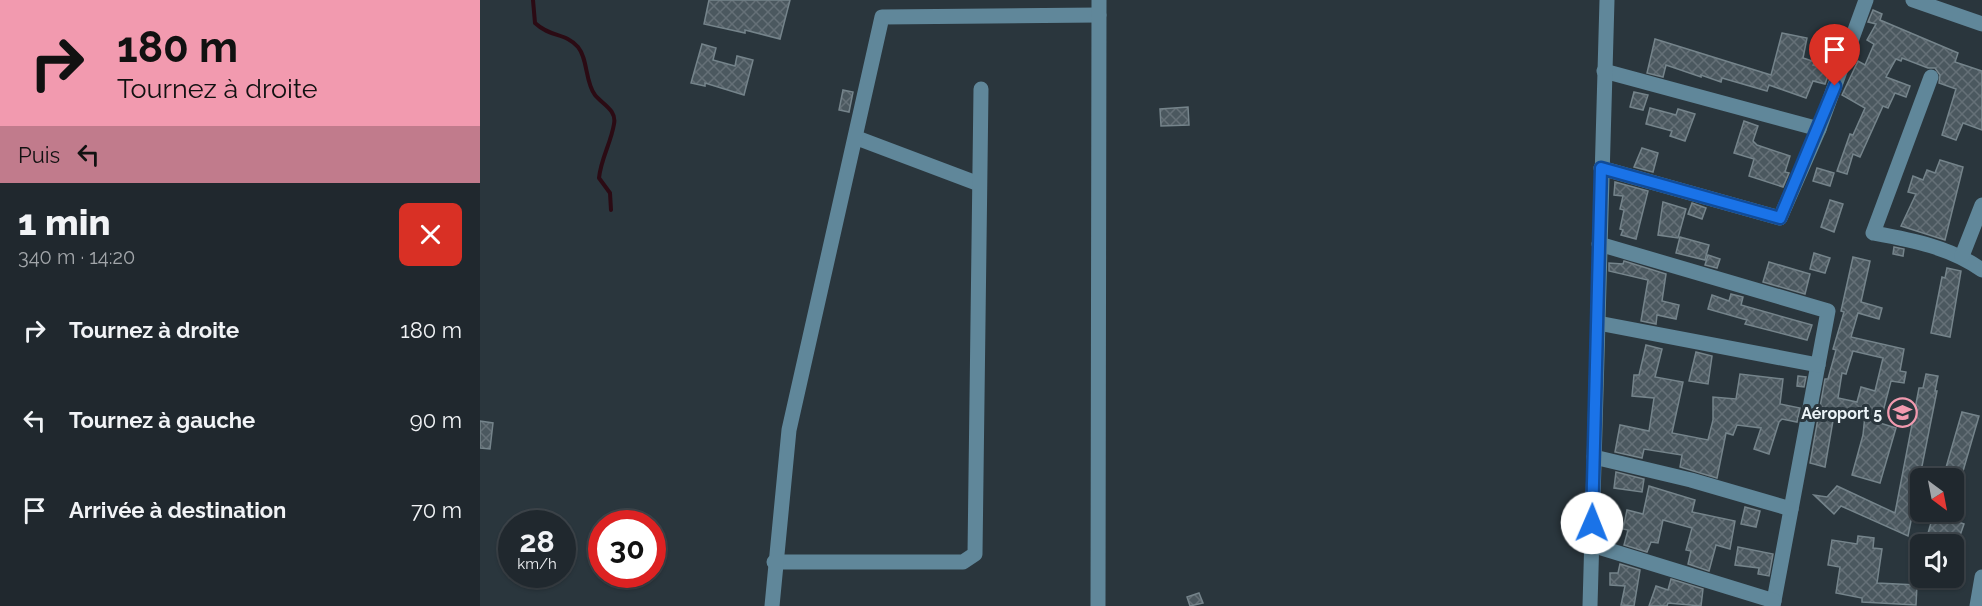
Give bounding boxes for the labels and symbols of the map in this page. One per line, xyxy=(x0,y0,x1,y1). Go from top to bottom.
pin xyxy=(1809,24,1860,86)
school or university icon: Aéroport 5 xyxy=(1887,397,1919,429)
place label: Aéroport 5 xyxy=(1801,404,1882,423)
north arrow xyxy=(1910,468,1964,522)
position arrow xyxy=(1560,491,1624,555)
speed limit sign: 30 xyxy=(588,510,666,588)

